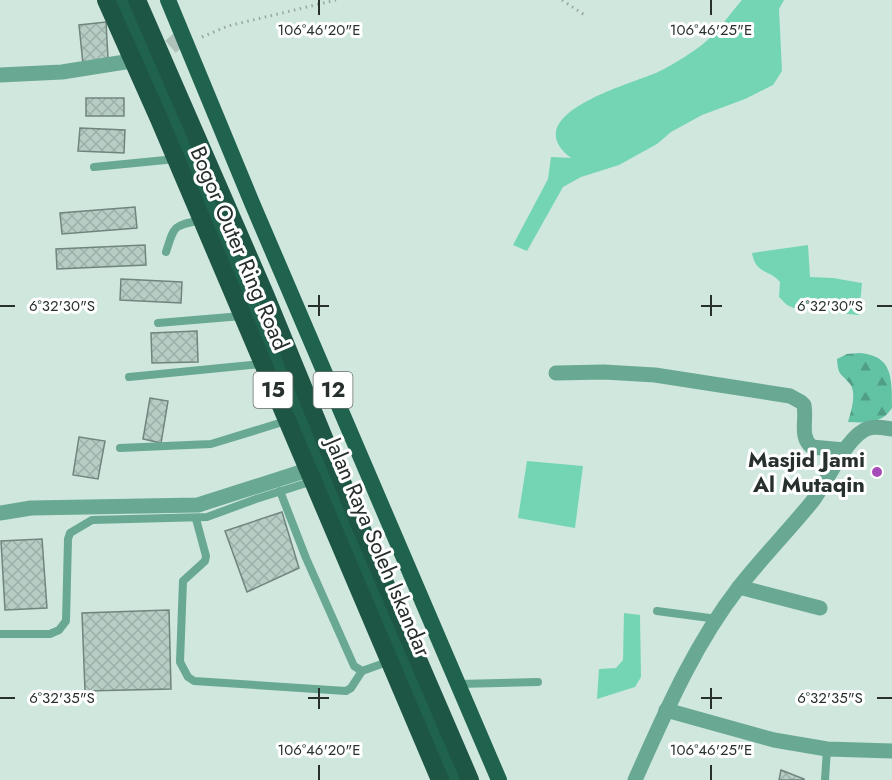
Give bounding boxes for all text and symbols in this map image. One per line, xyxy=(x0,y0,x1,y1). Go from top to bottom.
text: 106°46'20"E xyxy=(278,19,360,41)
text: 106°46'25"E xyxy=(670,19,752,41)
street label: Bogor Outer Ring Road xyxy=(183,141,297,355)
text: 6°32'30"S xyxy=(29,295,95,317)
text: 6°32'30"S xyxy=(797,295,863,317)
road number: 15 xyxy=(254,372,292,408)
road number: 12 xyxy=(314,372,352,408)
street label: Jalan Raya Soleh Iskandar xyxy=(317,430,440,662)
place label: Masjid Jami Al Mutaqin xyxy=(748,443,865,500)
marker: Masjid Jami Al Mutaqin xyxy=(870,465,884,479)
text: 6°32'35"S xyxy=(29,687,95,709)
text: 6°32'35"S xyxy=(797,687,863,709)
text: 106°46'20"E xyxy=(278,739,360,761)
text: 106°46'25"E xyxy=(670,739,752,761)

